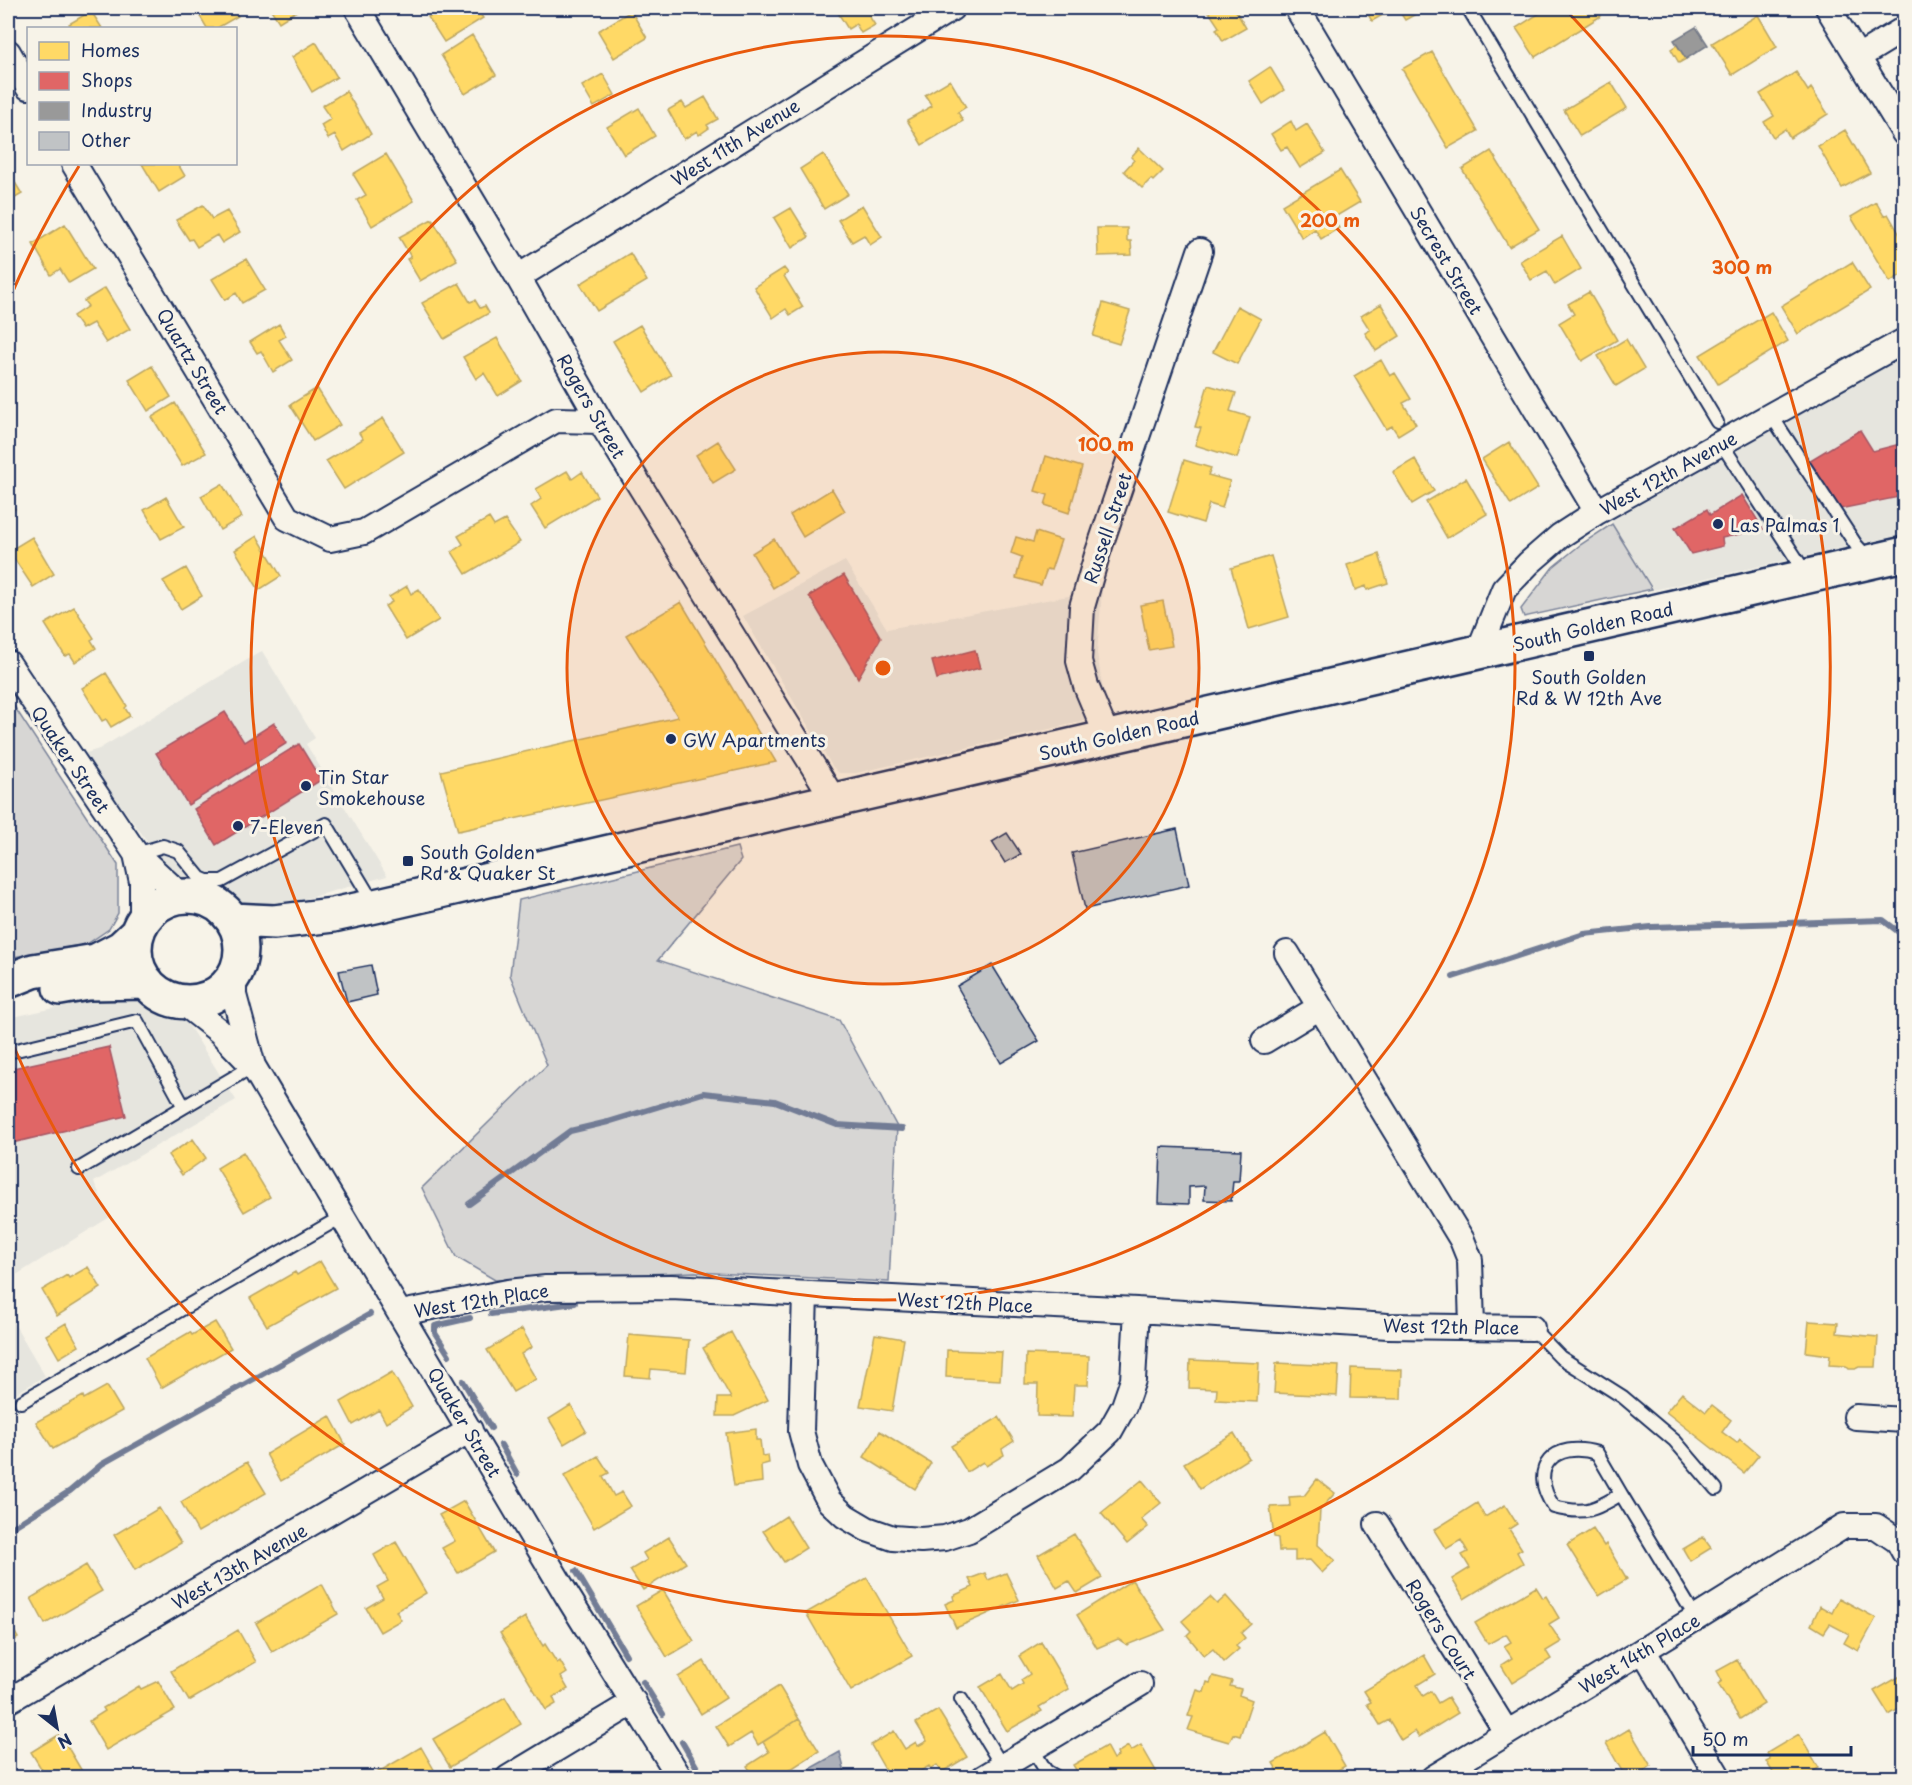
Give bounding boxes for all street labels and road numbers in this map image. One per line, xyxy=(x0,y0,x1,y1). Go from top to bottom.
street label: West 11th Avenue xyxy=(665,91,805,192)
street label: Secrest Street xyxy=(1404,201,1490,319)
street label: Quartz Street xyxy=(151,303,235,419)
street label: Rogers Street xyxy=(551,349,633,463)
street label: West 12th Avenue xyxy=(1595,424,1742,522)
street label: Russell Street xyxy=(1076,469,1138,587)
street label: South Golden Road xyxy=(1510,594,1676,658)
street label: Quaker Street xyxy=(25,700,117,818)
street label: South Golden Road xyxy=(1036,703,1202,767)
street label: West 12th Place xyxy=(412,1276,550,1324)
street label: West 12th Place xyxy=(896,1285,1034,1319)
street label: West 12th Place xyxy=(1383,1311,1519,1341)
street label: Quaker Street xyxy=(421,1362,509,1482)
street label: West 13th Avenue xyxy=(166,1516,312,1616)
street label: Rogers Court xyxy=(1400,1573,1484,1685)
street label: West 14th Place xyxy=(1573,1606,1705,1700)

